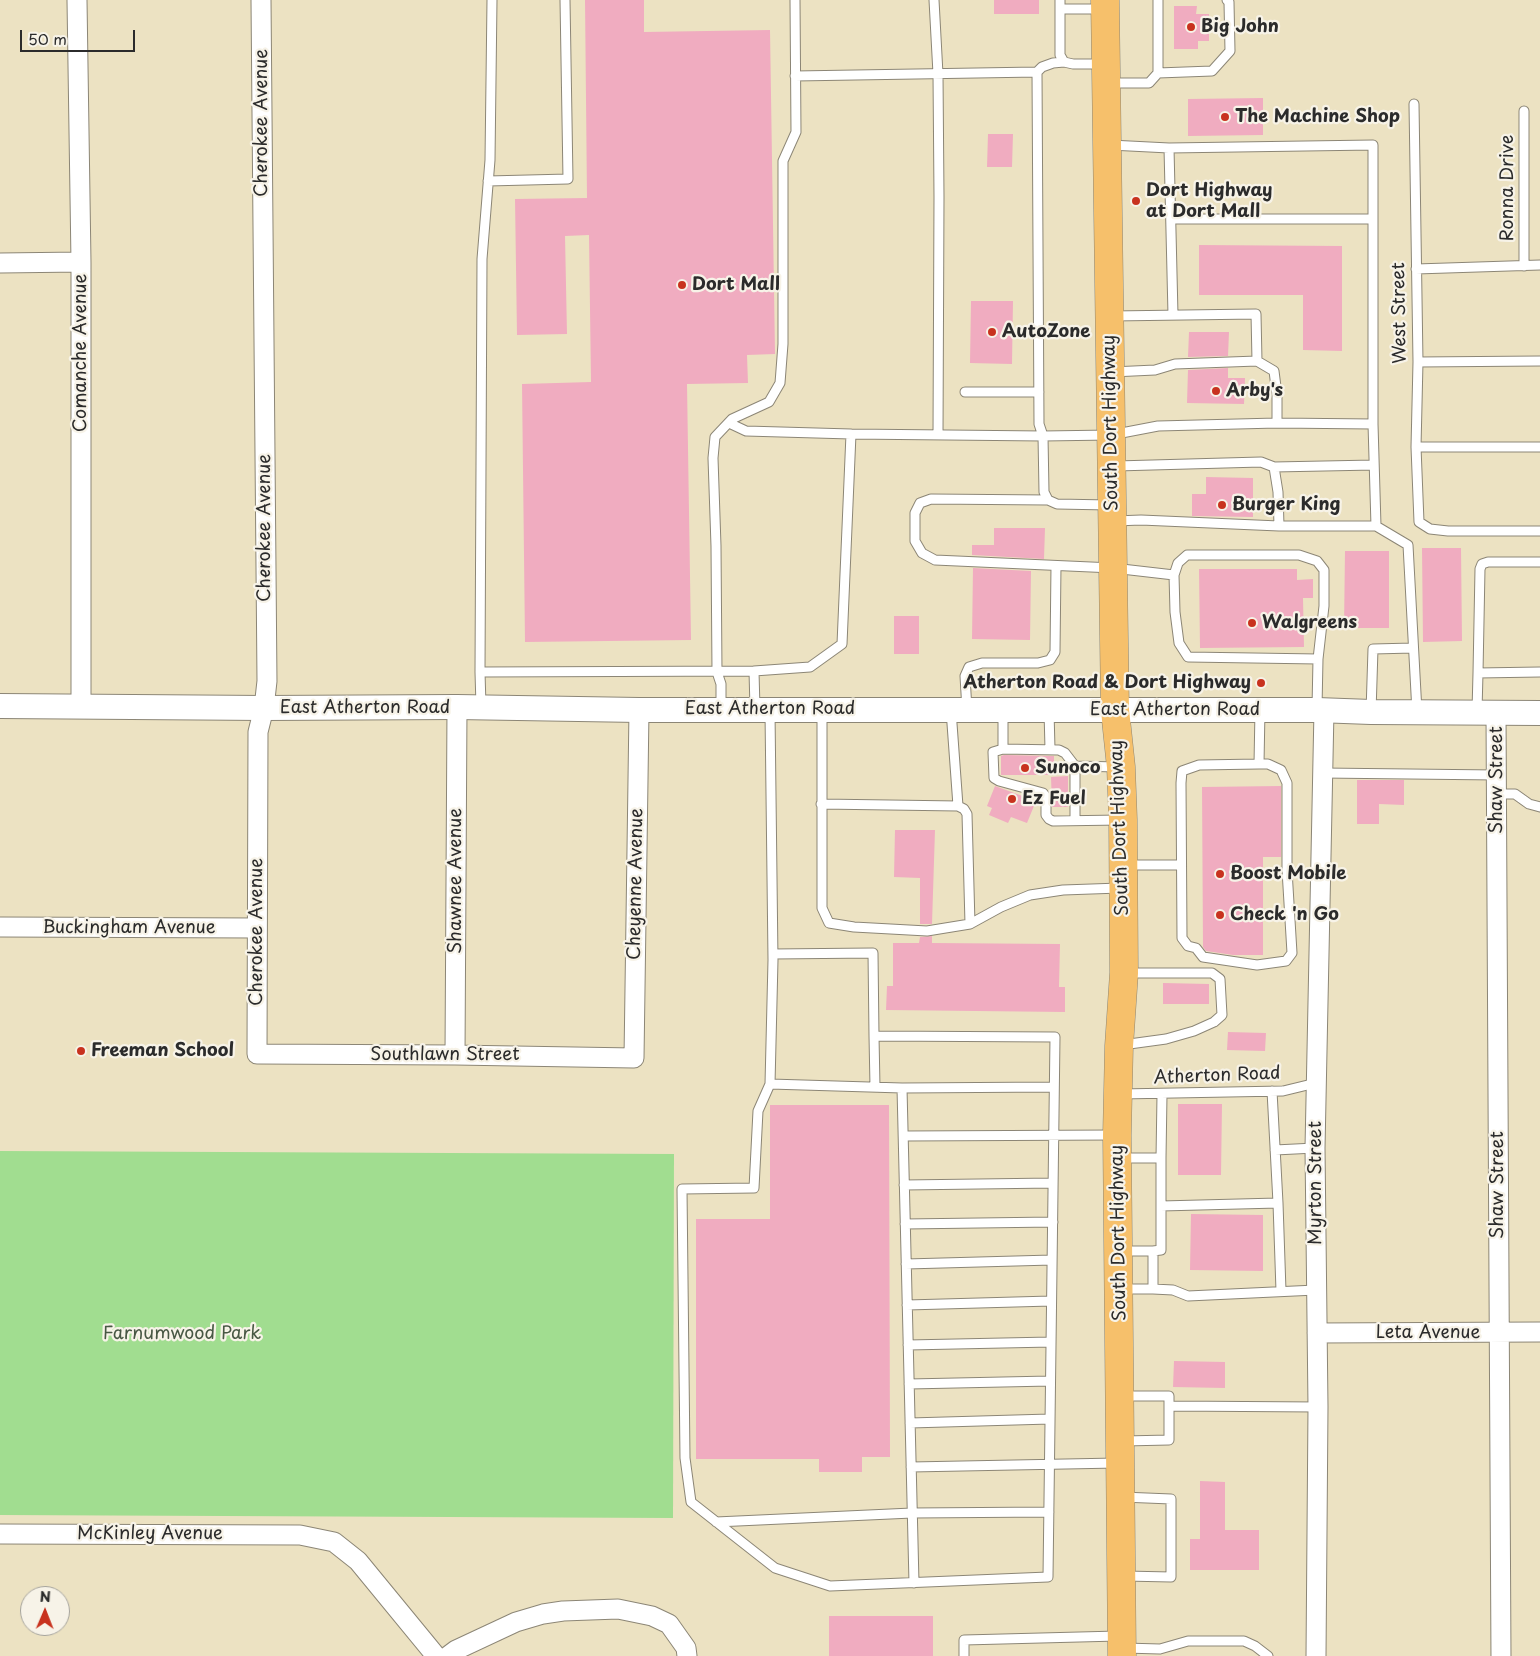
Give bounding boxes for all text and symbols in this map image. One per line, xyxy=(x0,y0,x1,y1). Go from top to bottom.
place label: Big John xyxy=(1201,16,1279,38)
scale bar xyxy=(22,20,138,52)
marker: Big John xyxy=(1185,21,1197,33)
text: 50 m xyxy=(28,27,67,50)
street label: Cherokee Avenue xyxy=(251,49,273,197)
place label: The Machine Shop xyxy=(1235,106,1400,128)
marker: The Machine Shop xyxy=(1219,111,1231,123)
street label: Ronna Drive xyxy=(1497,135,1519,241)
place label: Dort Highway at Dort Mall xyxy=(1146,180,1273,222)
marker: Dort Highway at Dort Mall xyxy=(1130,195,1142,207)
street label: West Street xyxy=(1388,262,1412,364)
street label: Comanche Avenue xyxy=(70,274,92,432)
place label: Dort Mall xyxy=(692,274,780,296)
marker: Dort Mall xyxy=(676,279,688,291)
place label: AutoZone xyxy=(1002,321,1090,343)
marker: AutoZone xyxy=(986,326,998,338)
street label: South Dort Highway xyxy=(1099,335,1123,511)
place label: Arby's xyxy=(1226,380,1283,402)
marker: Arby's xyxy=(1210,385,1222,397)
street label: Cherokee Avenue xyxy=(254,454,276,602)
place label: Burger King xyxy=(1232,494,1340,516)
marker: Burger King xyxy=(1216,499,1228,511)
place label: Walgreens xyxy=(1262,612,1357,634)
marker: Walgreens xyxy=(1246,617,1258,629)
place label: Atherton Road & Dort Highway xyxy=(963,672,1251,694)
marker: Atherton Road & Dort Highway xyxy=(1255,677,1267,689)
street label: East Atherton Road xyxy=(280,697,450,719)
street label: East Atherton Road xyxy=(685,698,855,720)
street label: East Atherton Road xyxy=(1090,699,1260,721)
street label: Shaw Street xyxy=(1486,726,1508,834)
street label: South Dort Highway xyxy=(1106,740,1134,916)
place label: Sunoco xyxy=(1035,757,1100,779)
marker: Sunoco xyxy=(1019,762,1031,774)
place label: Ez Fuel xyxy=(1022,788,1086,810)
marker: Ez Fuel xyxy=(1006,793,1018,805)
street label: Shawnee Avenue xyxy=(445,808,467,954)
street label: Cheyenne Avenue xyxy=(624,808,648,960)
street label: Cherokee Avenue xyxy=(246,858,268,1006)
place label: Boost Mobile xyxy=(1230,863,1346,885)
marker: Boost Mobile xyxy=(1214,868,1226,880)
place label: Check 'n Go xyxy=(1230,904,1339,926)
marker: Check 'n Go xyxy=(1214,909,1226,921)
street label: Buckingham Avenue xyxy=(42,917,216,939)
place label: Freeman School xyxy=(91,1040,234,1062)
street label: Southlawn Street xyxy=(370,1044,520,1066)
marker: Freeman School xyxy=(75,1045,87,1057)
street label: Atherton Road xyxy=(1153,1063,1281,1089)
street label: Myrton Street xyxy=(1305,1121,1327,1245)
street label: Shaw Street xyxy=(1487,1131,1509,1239)
street label: South Dort Highway xyxy=(1107,1145,1131,1321)
street label: Leta Avenue xyxy=(1376,1322,1480,1344)
park label: Farnumwood Park xyxy=(103,1323,261,1345)
street label: McKinley Avenue xyxy=(77,1523,223,1545)
north arrow xyxy=(20,1586,70,1636)
text: N xyxy=(40,1586,51,1607)

